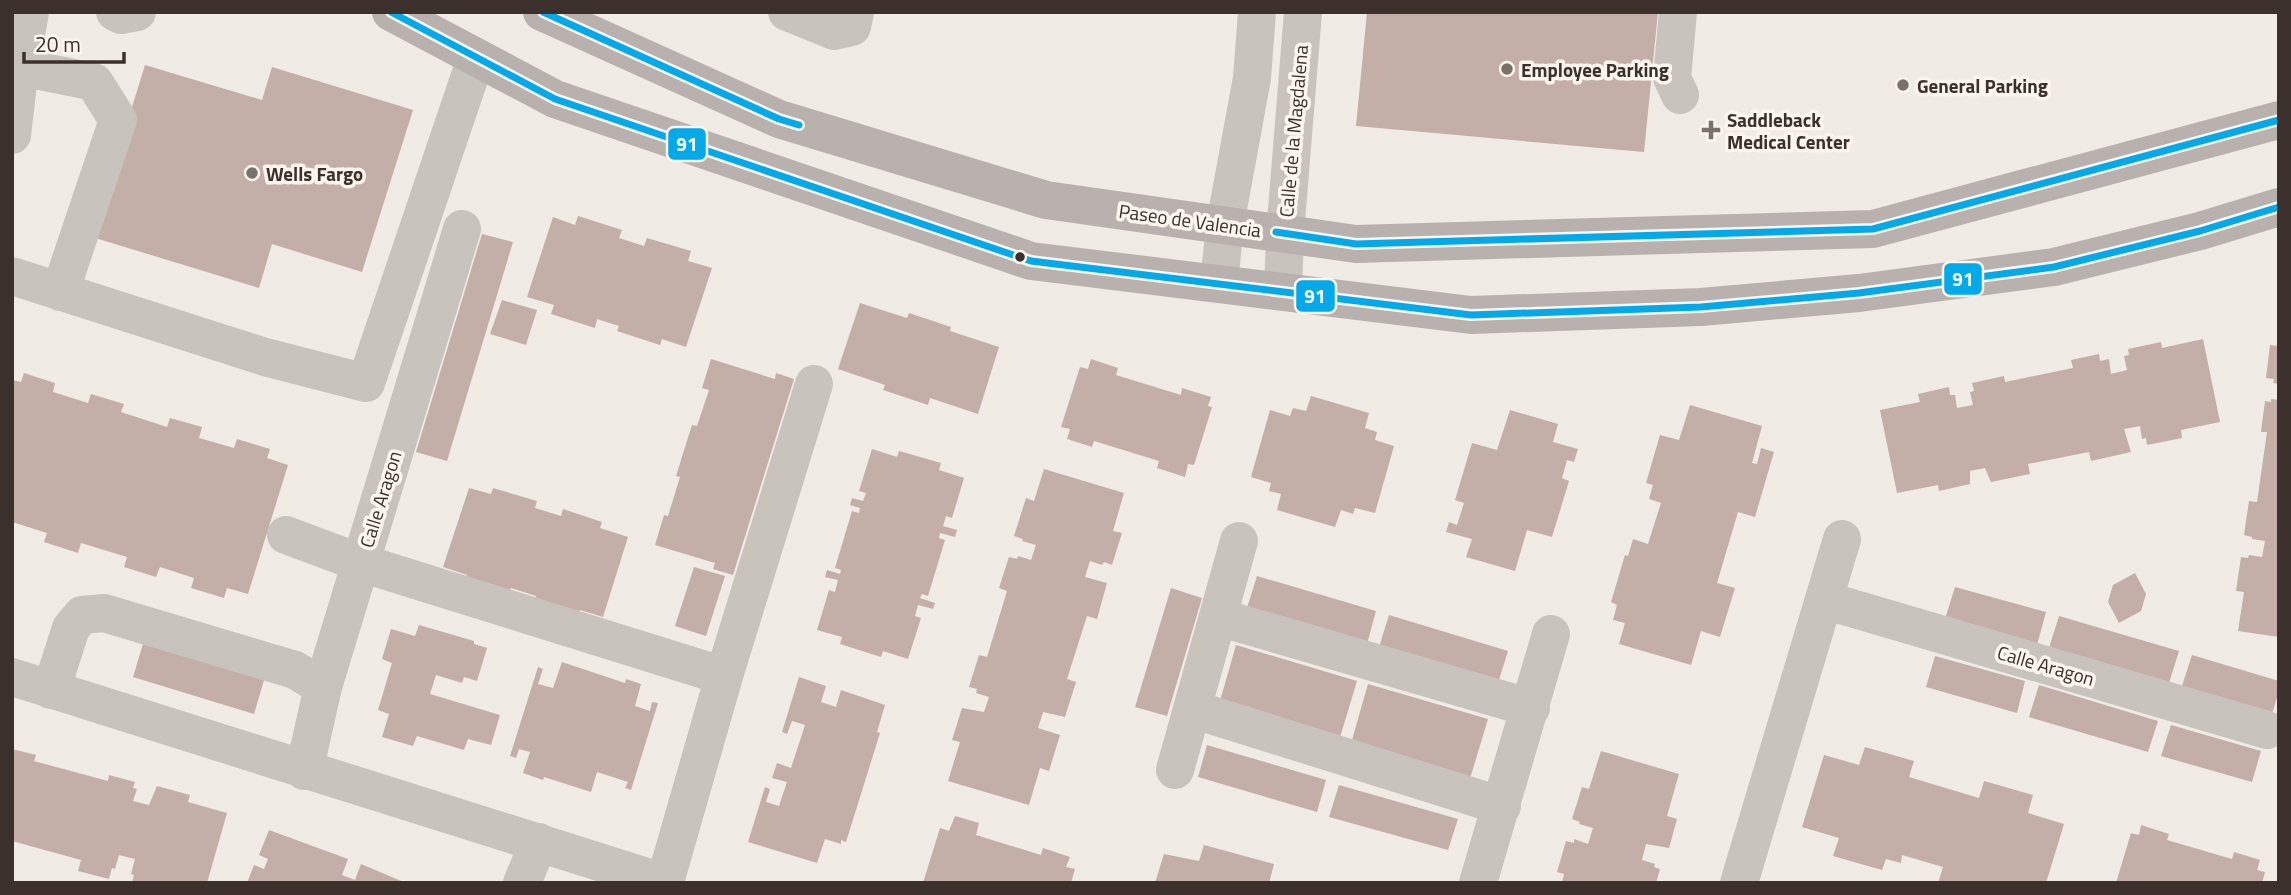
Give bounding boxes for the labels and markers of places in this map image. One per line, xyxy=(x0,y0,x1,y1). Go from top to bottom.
place label: Employee Parking xyxy=(1521,55,1669,84)
marker: Employee Parking xyxy=(1499,61,1515,77)
place label: General Parking xyxy=(1917,71,2048,100)
marker: General Parking xyxy=(1895,77,1911,93)
place label: Saddleback Medical Center xyxy=(1727,105,1850,156)
marker: Saddleback Medical Center xyxy=(1701,120,1721,140)
place label: Wells Fargo xyxy=(266,159,363,188)
marker: Wells Fargo xyxy=(244,165,260,181)
unlabelled marker xyxy=(1013,250,1027,264)

